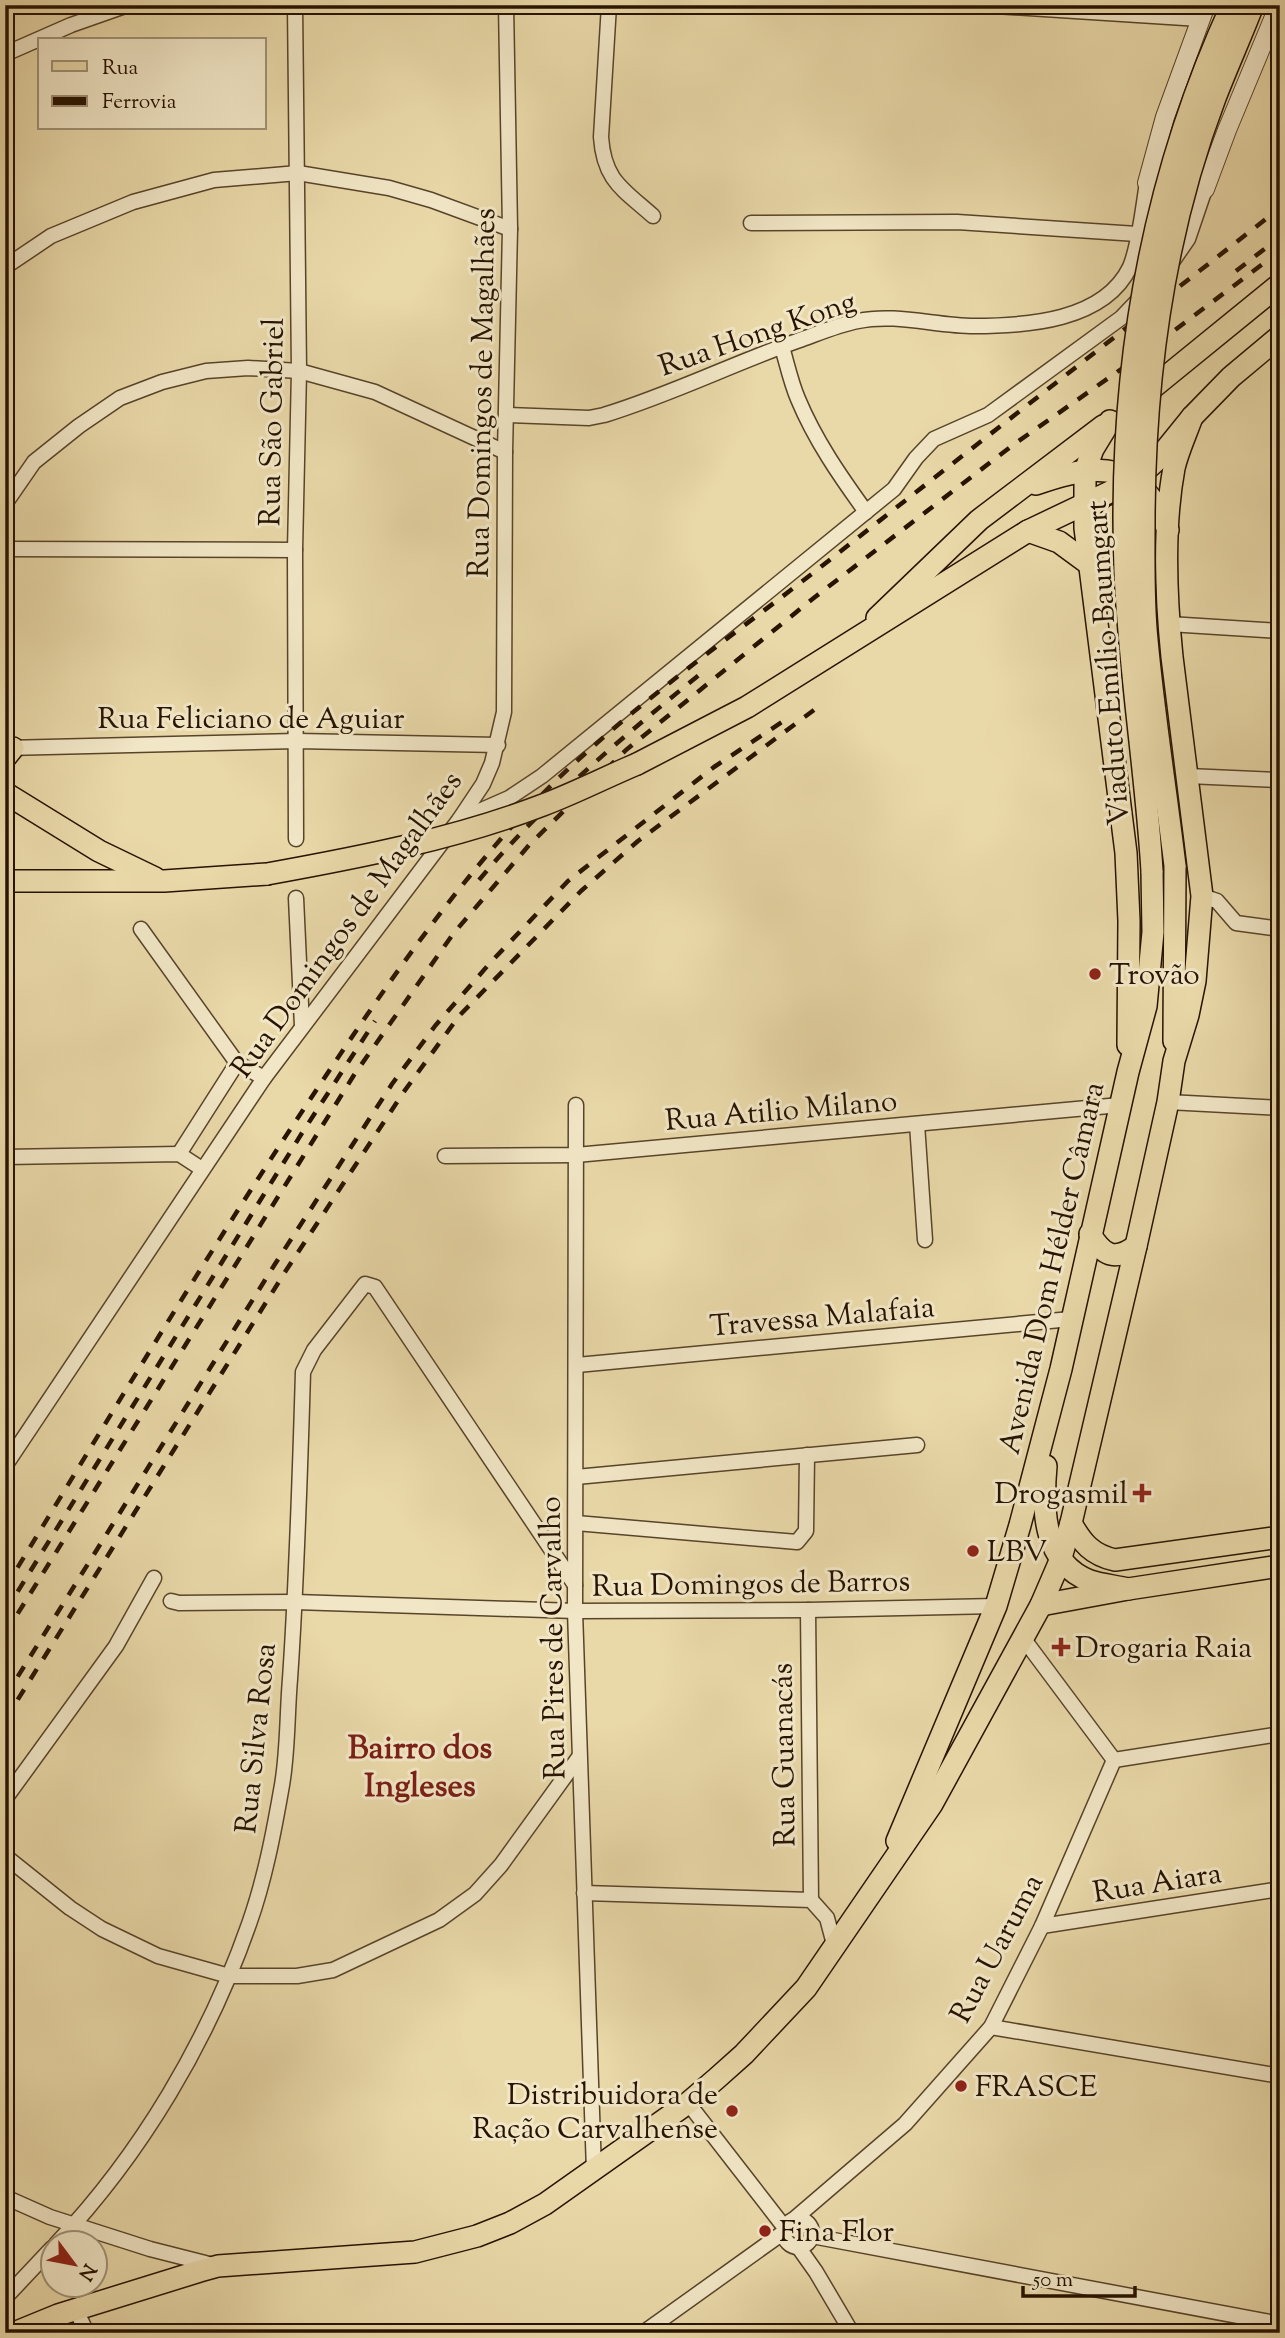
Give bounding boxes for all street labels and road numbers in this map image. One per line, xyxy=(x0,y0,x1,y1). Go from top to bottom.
street label: Rua Domingos de Magalhães xyxy=(459,208,508,578)
street label: Rua Hong Kong xyxy=(654,282,862,389)
street label: Rua São Gabriel xyxy=(250,317,297,527)
street label: Viaduto Emílio Baumgart xyxy=(1077,499,1142,827)
street label: Rua Feliciano de Aguiar xyxy=(98,699,404,742)
street label: Rua Domingos de Magalhães xyxy=(222,763,474,1088)
street label: Avenida Dom Hélder Câmara xyxy=(990,1078,1117,1459)
street label: Rua Atilio Milano xyxy=(663,1081,899,1144)
street label: Travessa Malafaia xyxy=(708,1287,937,1350)
street label: Rua Pires de Carvalho xyxy=(531,1496,578,1780)
street label: Rua Domingos de Barros xyxy=(592,1561,911,1610)
street label: Rua Silva Rosa xyxy=(226,1641,289,1836)
street label: Rua Guanacás xyxy=(762,1663,809,1847)
street label: Rua Aiara xyxy=(1090,1853,1225,1916)
street label: Rua Uaruma xyxy=(941,1867,1056,2031)

